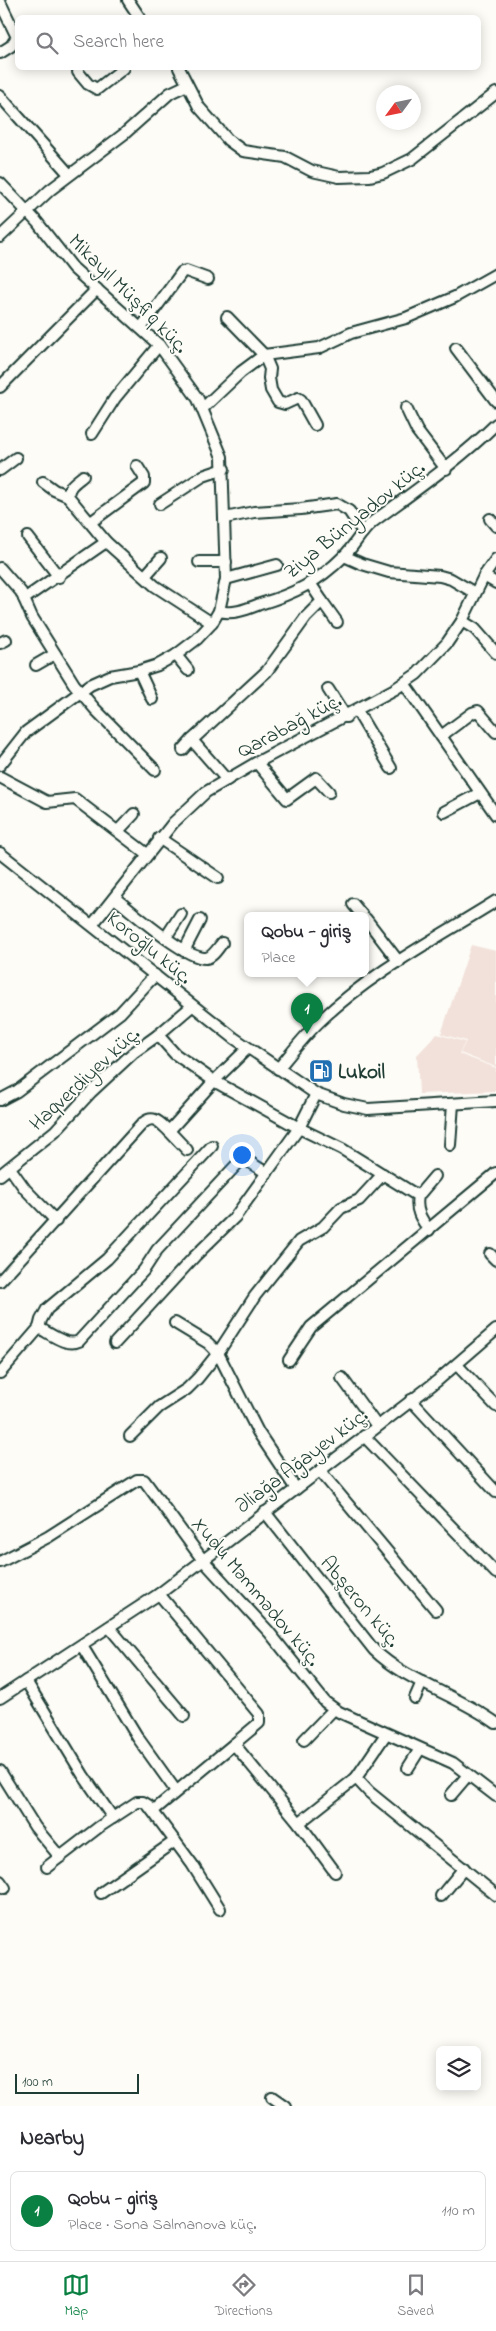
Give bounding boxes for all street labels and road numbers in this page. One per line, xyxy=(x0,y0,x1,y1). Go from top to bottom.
street label: Mikayıl Müşfiq küç. xyxy=(59,228,194,363)
street label: Ziya Bünyadov küç. xyxy=(278,454,434,589)
street label: Qarabağ küç. xyxy=(232,687,349,769)
street label: Koroğlu küç. xyxy=(98,905,198,994)
street label: Haqverdiyev küç. xyxy=(23,1020,149,1140)
street label: Əliağa Ağayev küç. xyxy=(229,1402,376,1523)
street label: Xudu Məmmədov küç. xyxy=(184,1511,327,1674)
street label: Abşeron küç. xyxy=(312,1550,407,1655)

